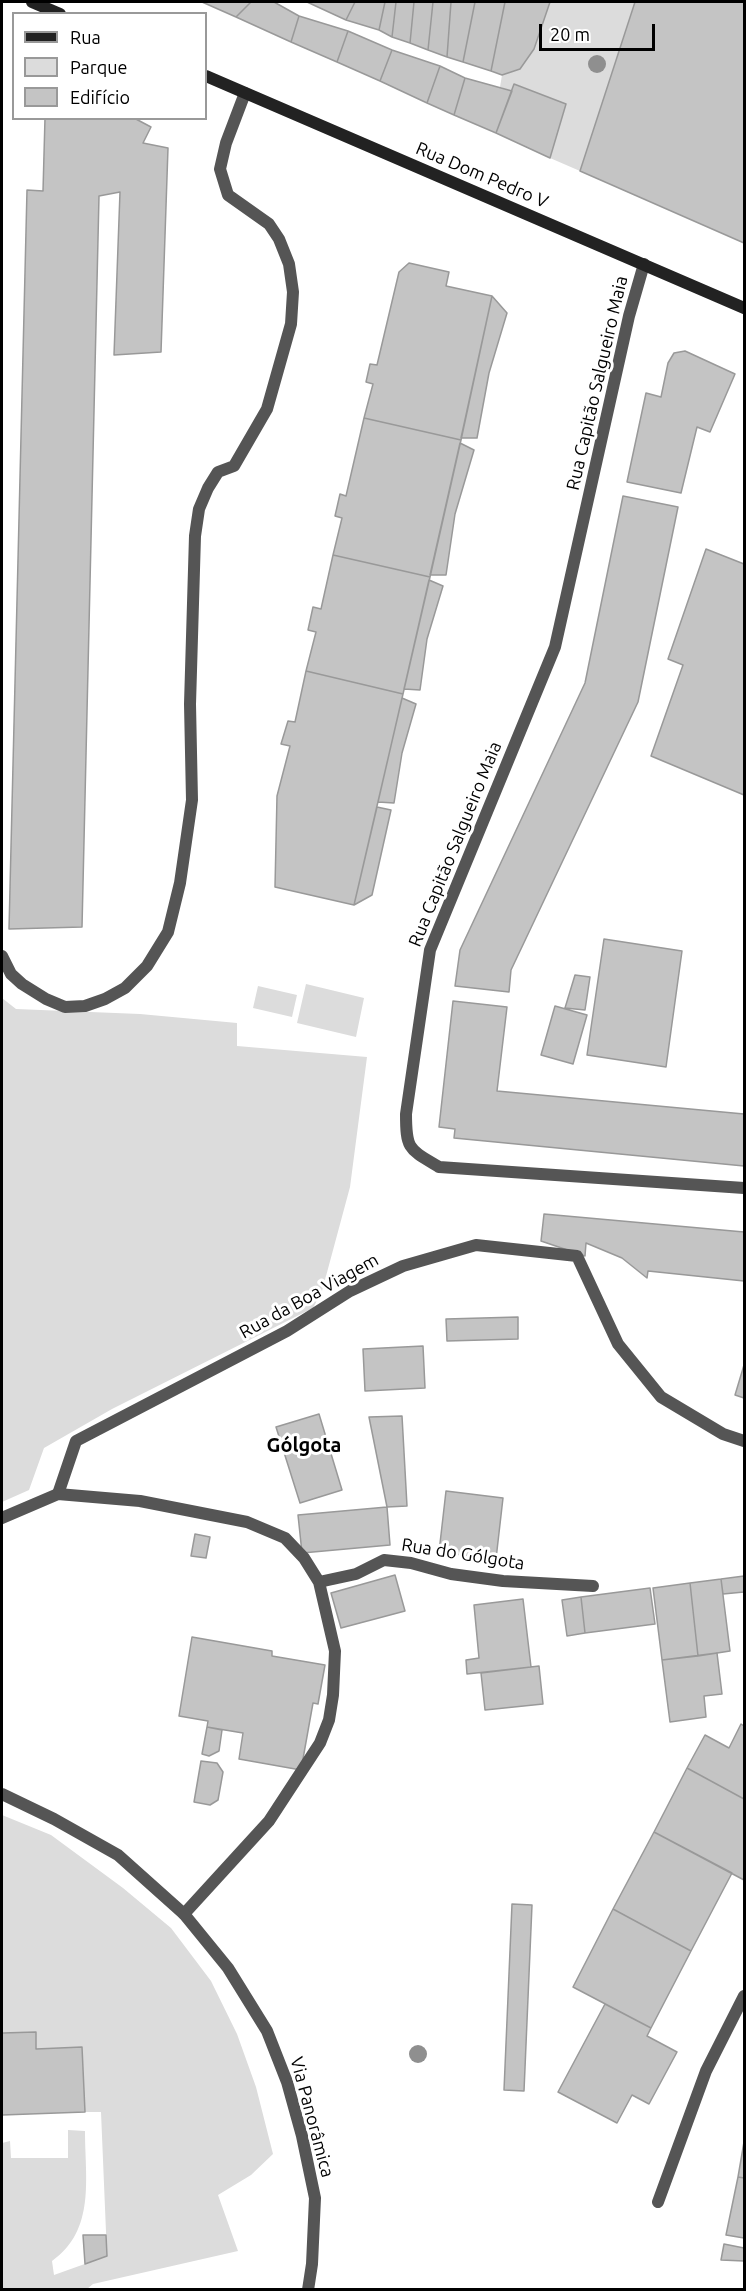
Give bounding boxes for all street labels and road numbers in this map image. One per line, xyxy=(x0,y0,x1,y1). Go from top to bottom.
street label: Rua Dom Pedro V xyxy=(413,137,551,213)
street label: Rua Capitão Salgueiro Maia xyxy=(562,274,632,492)
street label: Rua Capitão Salgueiro Maia xyxy=(404,738,506,950)
street label: Rua da Boa Viagem xyxy=(236,1249,382,1343)
street label: Rua do Gólgota xyxy=(400,1534,526,1574)
street label: Via Panorâmica xyxy=(286,2054,338,2180)

